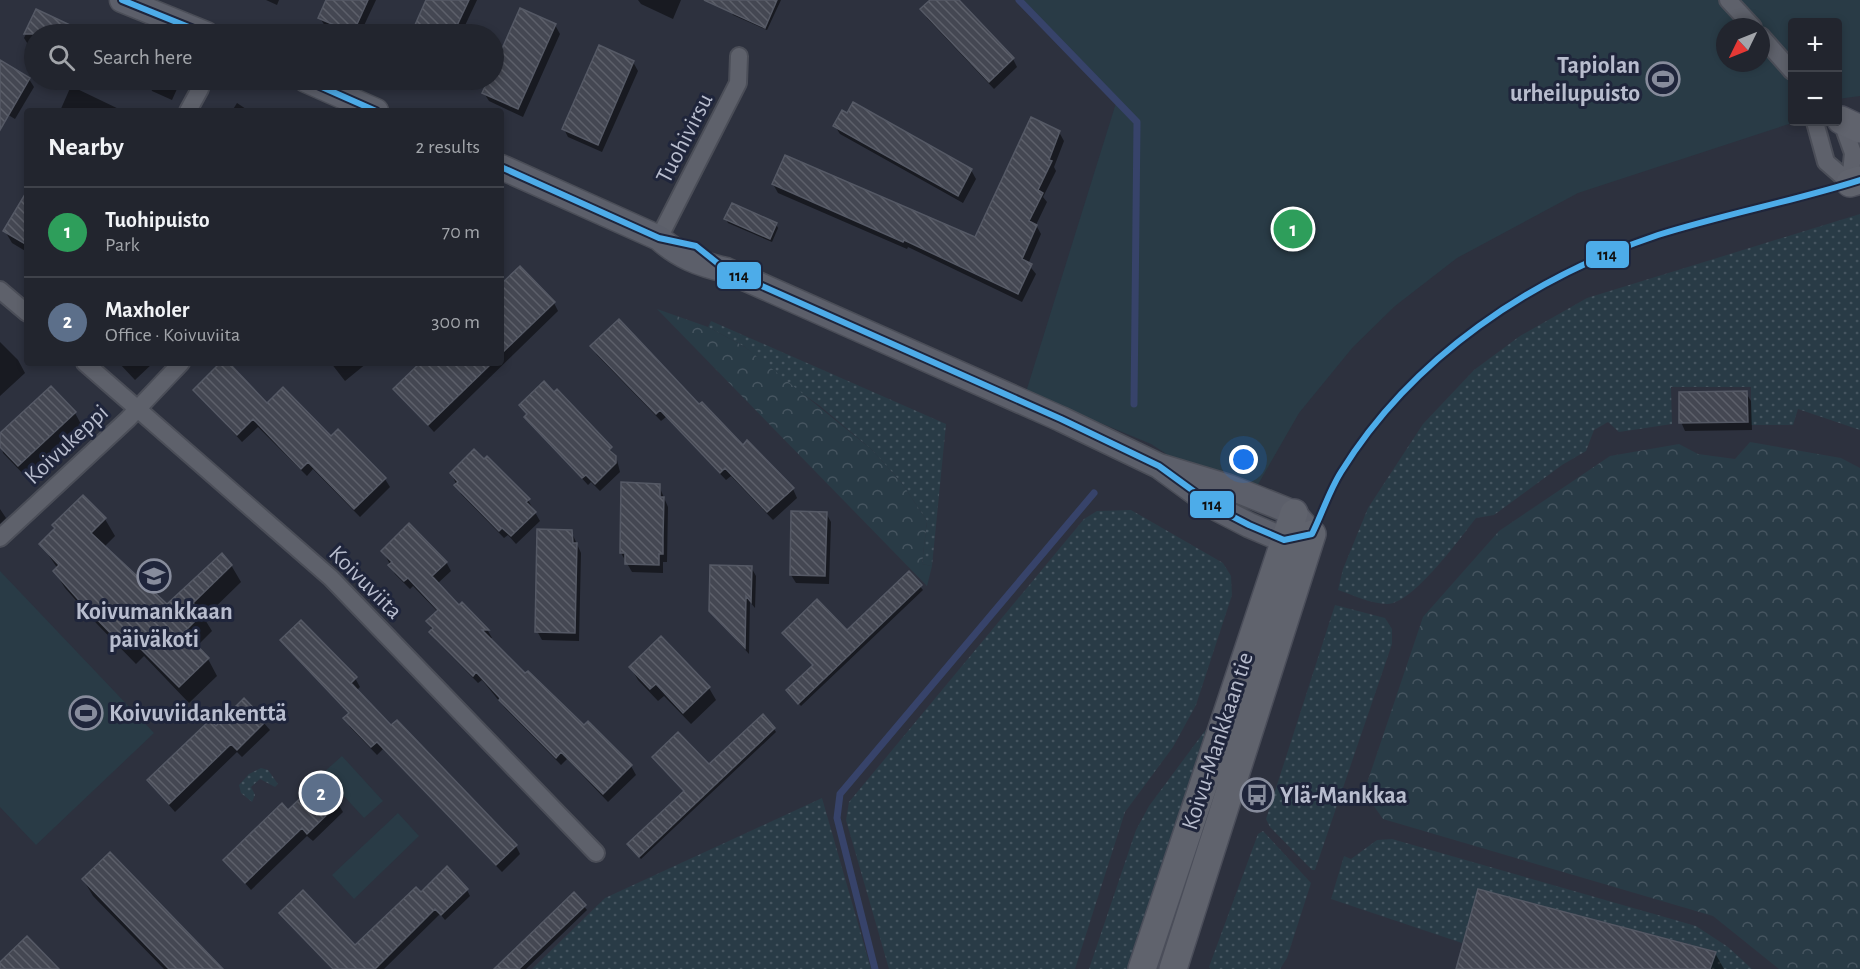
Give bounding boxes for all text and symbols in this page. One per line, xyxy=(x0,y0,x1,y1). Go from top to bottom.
north arrow xyxy=(1716,18,1770,72)
map controls xyxy=(1788,18,1842,126)
button: + xyxy=(1788,18,1842,72)
search box xyxy=(24,24,504,90)
icon: search xyxy=(45,41,78,74)
text: Search here xyxy=(93,46,192,68)
place label: Tapiolan urheilupuisto xyxy=(1510,54,1640,106)
sports icon: Tapiolan urheilupuisto xyxy=(1645,61,1681,97)
button: − xyxy=(1788,72,1842,126)
street label: Tuohivirsu xyxy=(652,90,718,187)
text: Nearby xyxy=(48,134,124,160)
text: 2 results xyxy=(416,137,480,157)
pin: 1 xyxy=(1274,206,1312,252)
text: Tuohipuisto xyxy=(105,209,210,231)
text: 1 xyxy=(64,222,71,242)
text: 70 m xyxy=(442,222,480,242)
text: Park xyxy=(105,235,140,255)
line badge: 114 xyxy=(1585,240,1630,269)
text: 114 xyxy=(1597,247,1617,263)
line badge: 114 xyxy=(716,261,762,290)
text: 114 xyxy=(729,268,749,284)
text: Maxholer xyxy=(105,299,189,321)
text: 2 xyxy=(63,312,72,332)
text: 300 m xyxy=(431,312,480,332)
text: Office · Koivuviita xyxy=(105,325,240,345)
street label: Koivukeppi xyxy=(20,400,113,489)
your location xyxy=(1229,445,1258,474)
line badge: 114 xyxy=(1189,490,1235,519)
text: 114 xyxy=(1202,497,1222,513)
street label: Koivuviita xyxy=(324,541,407,624)
school or university icon: Koivumankkaan päiväkoti xyxy=(136,558,172,594)
place label: Koivumankkaan päiväkoti xyxy=(75,600,233,652)
street label: Koivu-Mankkaan tie xyxy=(1178,649,1258,833)
sports icon: Koivuviidankenttä xyxy=(68,695,104,731)
place label: Koivuviidankenttä xyxy=(109,702,287,726)
pin: 2 xyxy=(302,770,340,816)
bus stop icon: Ylä-Mankkaa xyxy=(1239,777,1275,813)
place label: Ylä-Mankkaa xyxy=(1280,784,1407,808)

